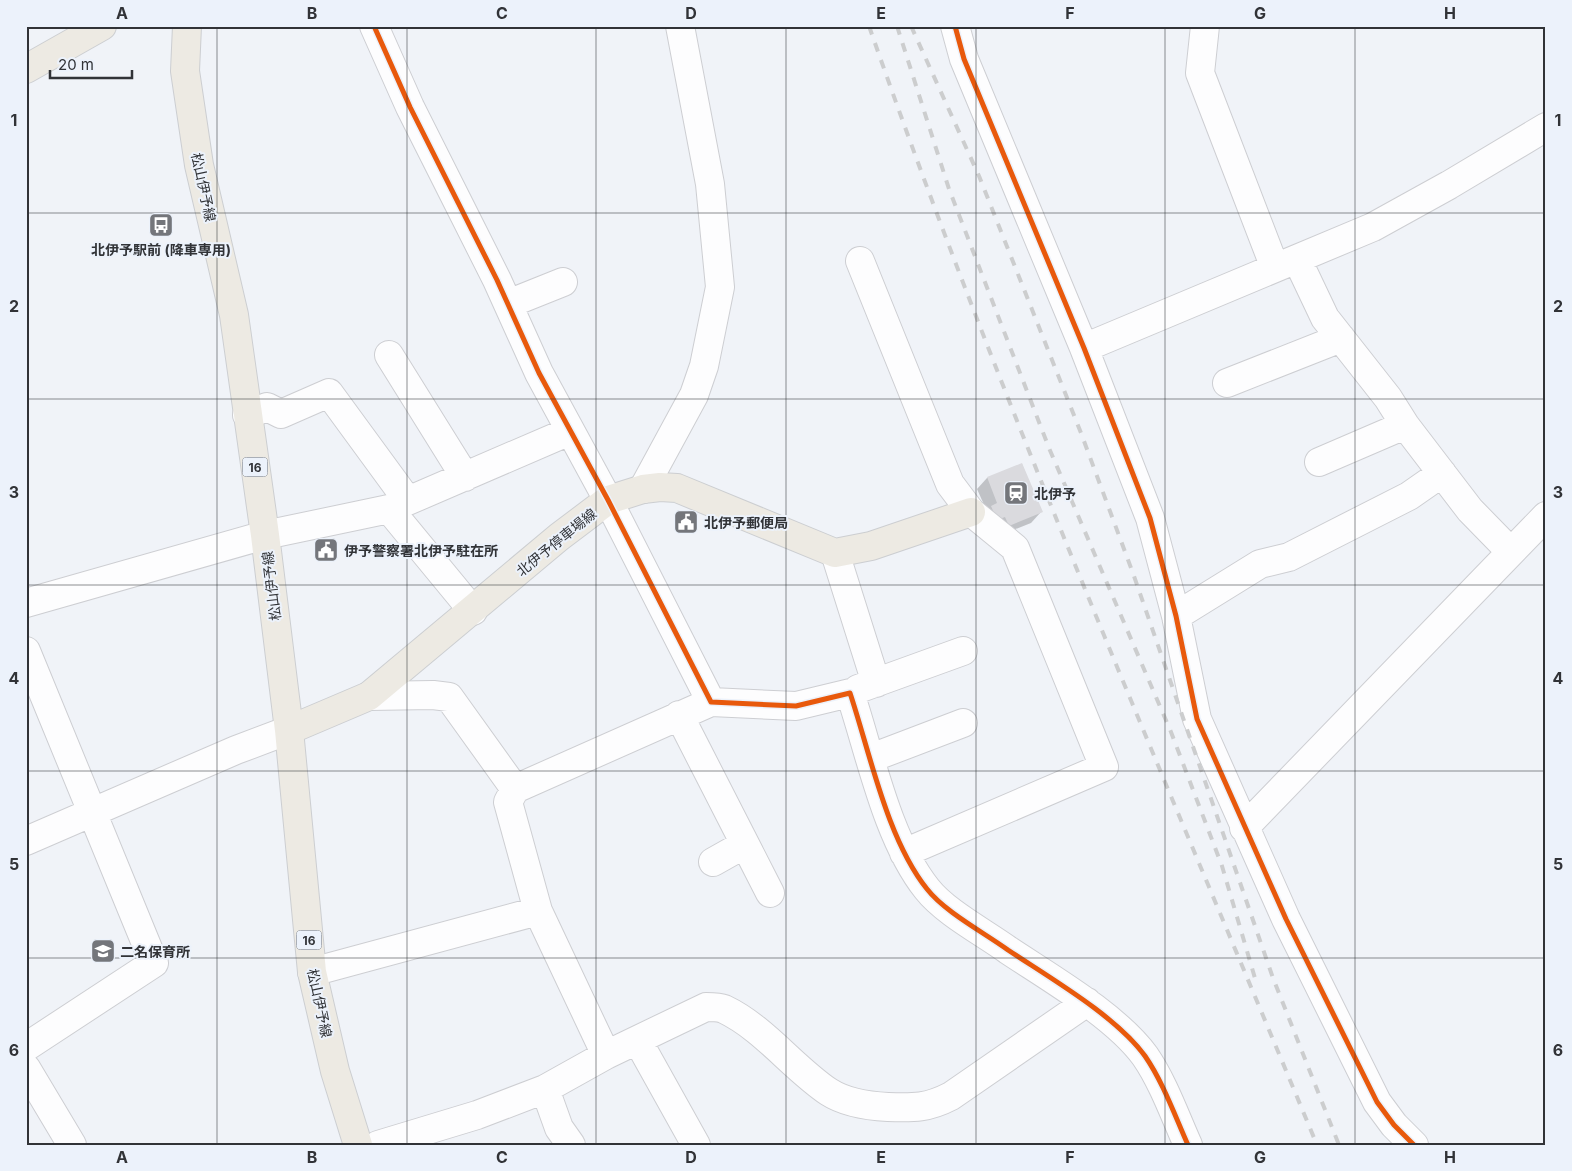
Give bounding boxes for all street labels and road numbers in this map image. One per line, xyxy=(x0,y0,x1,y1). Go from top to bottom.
street label: 松山伊予線 xyxy=(188,151,220,223)
road number: 16 xyxy=(242,458,268,477)
street label: 北伊予停車場線 xyxy=(513,505,599,579)
street label: 松山伊予線 xyxy=(258,550,284,622)
road number: 16 xyxy=(296,930,322,950)
street label: 松山伊予線 xyxy=(304,967,336,1039)

